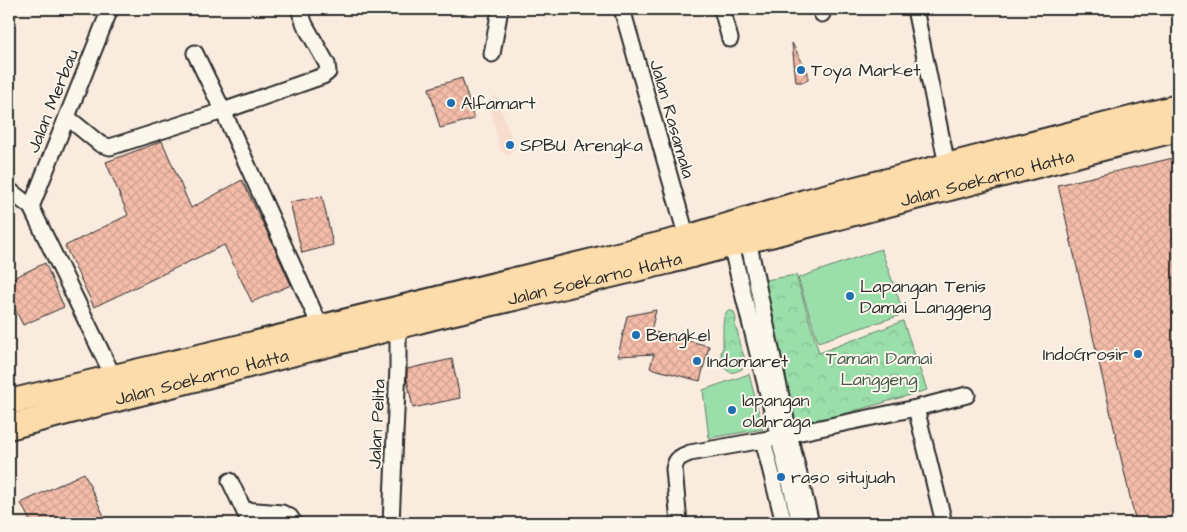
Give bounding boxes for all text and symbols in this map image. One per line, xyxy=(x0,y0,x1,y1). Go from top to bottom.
street label: Jalan Merbau xyxy=(21,45,85,157)
street label: Jalan Rasamala xyxy=(643,57,701,181)
place label: Toya Market xyxy=(811,58,921,84)
marker: Toya Market xyxy=(795,64,807,76)
place label: Alfamart xyxy=(461,91,536,116)
marker: Alfamart xyxy=(445,97,457,109)
place label: SPBU Arengka xyxy=(520,133,643,159)
marker: SPBU Arengka xyxy=(504,139,516,151)
street label: Jalan Soekarno Hatta xyxy=(897,144,1076,213)
street label: Jalan Soekarno Hatta xyxy=(505,246,685,312)
place label: Lapangan Tenis Damai Langgeng xyxy=(860,274,991,321)
marker: Lapangan Tenis Damai Langgeng xyxy=(844,290,856,302)
place label: Bengkel xyxy=(646,323,711,349)
marker: Bengkel xyxy=(630,329,642,341)
place label: IndoGrosir xyxy=(1043,342,1128,367)
street label: Jalan Soekarno Hatta xyxy=(112,343,291,412)
park label: Taman Damai Langgeng xyxy=(826,346,933,393)
marker: IndoGrosir xyxy=(1132,348,1144,360)
place label: Indomaret xyxy=(707,349,789,374)
marker: Indomaret xyxy=(691,355,703,367)
street label: Jalan Pelita xyxy=(362,378,392,470)
place label: lapangan olahraga xyxy=(742,388,811,435)
marker: lapangan olahraga xyxy=(726,404,738,416)
place label: raso situjuah xyxy=(791,465,895,490)
marker: raso situjuah xyxy=(775,471,787,483)

